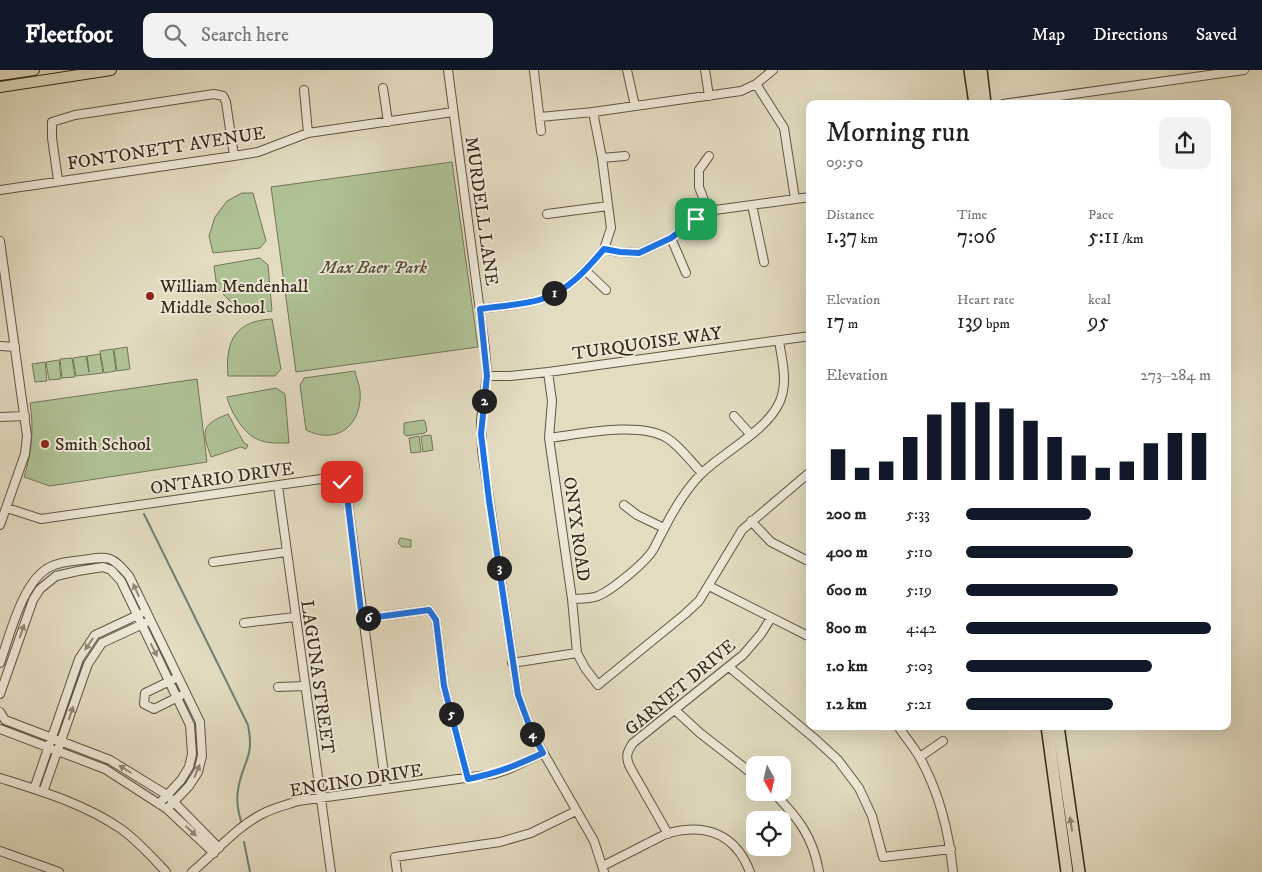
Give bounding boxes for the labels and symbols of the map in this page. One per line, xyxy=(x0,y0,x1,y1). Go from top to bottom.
street label: FONTONETT AVENUE xyxy=(66,122,267,175)
street label: MURDELL LANE xyxy=(460,135,502,287)
pin xyxy=(675,198,717,240)
park label: Max Baer Park xyxy=(319,257,428,279)
place label: William Mendenhall Middle School xyxy=(159,276,309,319)
pin: 1 xyxy=(542,280,566,306)
marker: William Mendenhall Middle School xyxy=(144,290,156,302)
street label: TURQUOISE WAY xyxy=(571,323,724,365)
pin: 2 xyxy=(472,388,496,414)
place label: Smith School xyxy=(55,434,152,456)
marker: Smith School xyxy=(39,438,51,450)
street label: ONTARIO DRIVE xyxy=(149,458,295,500)
pin xyxy=(321,461,363,503)
street label: ONYX ROAD xyxy=(558,475,594,583)
pin: 3 xyxy=(486,556,512,580)
one-way arrow xyxy=(131,583,139,597)
street label: LAGUNA STREET xyxy=(295,599,339,756)
pin: 6 xyxy=(356,606,380,630)
one-way arrow xyxy=(19,624,26,639)
street label: GARNET DRIVE xyxy=(621,635,741,740)
one-way arrow xyxy=(84,637,94,651)
one-way arrow xyxy=(150,643,158,658)
pin: 5 xyxy=(438,702,464,726)
one-way arrow xyxy=(67,705,75,720)
pin: 4 xyxy=(520,722,544,746)
north arrow xyxy=(746,756,791,801)
street label: ENCINO DRIVE xyxy=(288,760,425,802)
one-way arrow xyxy=(194,764,202,778)
one-way arrow xyxy=(119,765,132,774)
one-way arrow xyxy=(1067,815,1075,831)
one-way arrow xyxy=(184,825,196,837)

